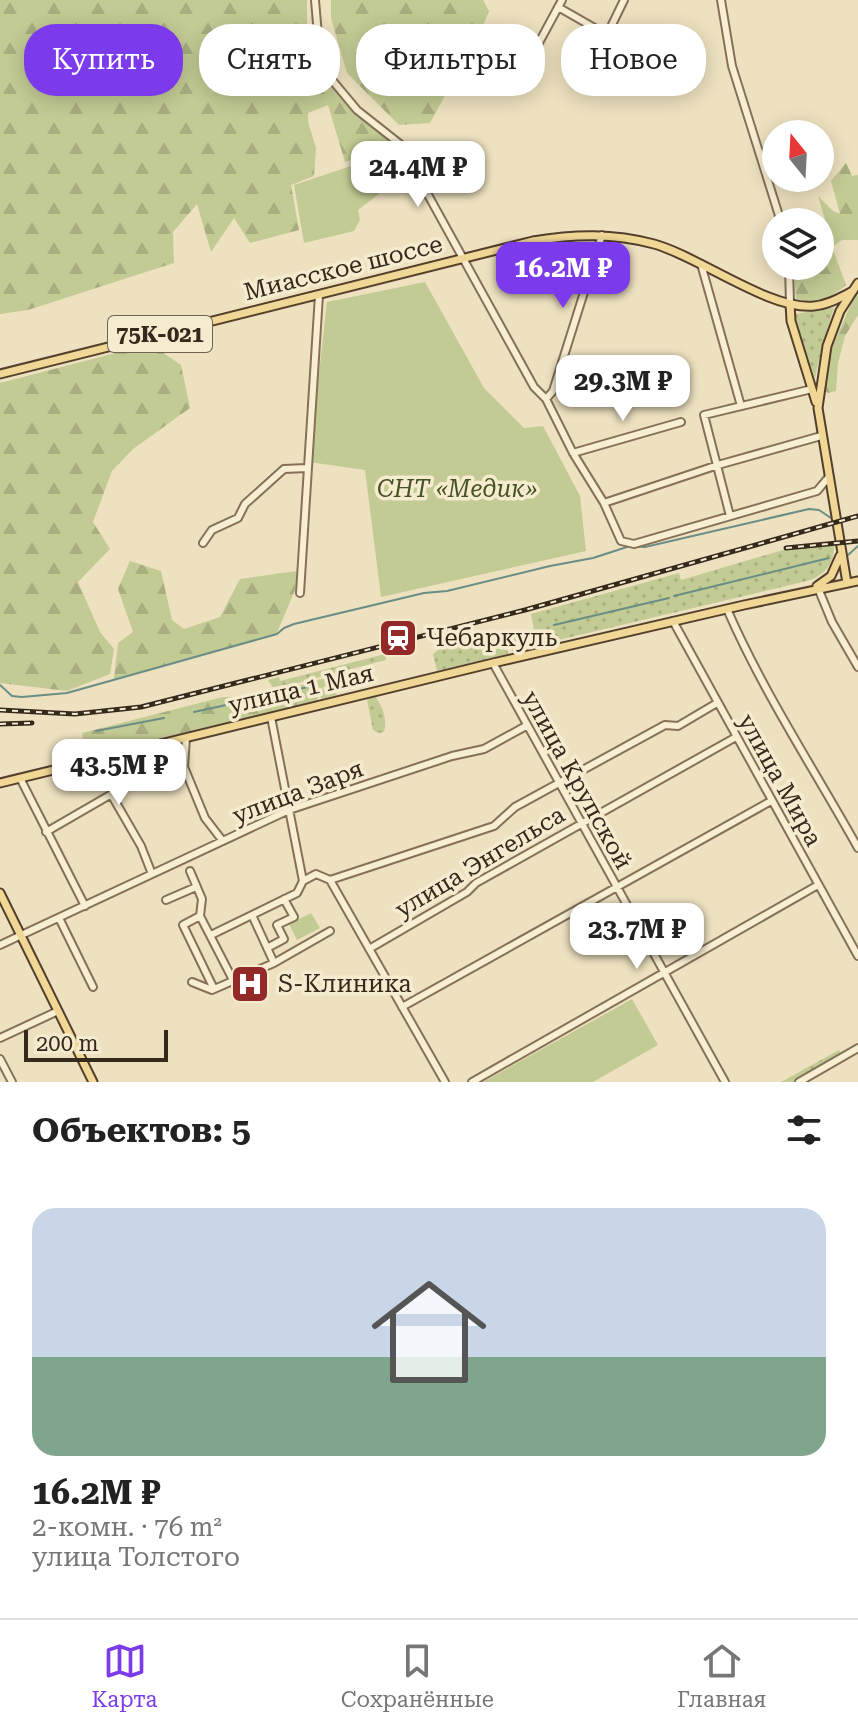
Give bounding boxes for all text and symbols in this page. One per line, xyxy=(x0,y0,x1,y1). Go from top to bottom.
chip: Купить xyxy=(24,24,183,96)
chip: Снять xyxy=(199,24,340,96)
chip: Фильтры xyxy=(356,24,545,96)
chip: Новое xyxy=(561,24,706,96)
north arrow xyxy=(762,120,834,192)
map controls xyxy=(762,120,834,280)
pin: 24.4M ₽ xyxy=(344,141,492,209)
text: 24.4M ₽ xyxy=(369,152,467,182)
button: layers xyxy=(762,208,834,280)
street label: Миасское шоссе xyxy=(241,230,445,306)
pin: 16.2M ₽ xyxy=(489,242,637,310)
text: 16.2M ₽ xyxy=(514,253,612,283)
road number: 75К-021 xyxy=(108,316,212,352)
pin: 29.3M ₽ xyxy=(549,355,697,423)
text: 29.3M ₽ xyxy=(574,366,672,396)
park label: СНТ «Медик» xyxy=(377,475,537,503)
station icon: Чебаркуль xyxy=(377,617,419,659)
place label: Чебаркуль xyxy=(426,624,558,652)
street label: улица 1 Мая xyxy=(226,659,376,719)
street label: улица Крупской xyxy=(516,686,638,874)
street label: улица Мира xyxy=(732,709,828,851)
pin: 43.5M ₽ xyxy=(45,739,193,807)
text: 43.5M ₽ xyxy=(70,750,168,780)
street label: улица Заря xyxy=(229,754,367,830)
street label: улица Энгельса xyxy=(390,800,570,924)
pin: 23.7M ₽ xyxy=(563,903,711,971)
text: 23.7M ₽ xyxy=(588,914,686,944)
hospital icon: S-Клиника xyxy=(229,963,271,1005)
place label: S-Клиника xyxy=(278,970,412,998)
scale bar xyxy=(24,1026,168,1062)
text: 200 m xyxy=(36,1031,99,1056)
icon: filters xyxy=(782,1108,826,1152)
text: Объектов: 5 xyxy=(32,1110,251,1150)
icon: home xyxy=(357,1260,501,1404)
text: 16.2M ₽ xyxy=(32,1472,160,1512)
text: 2-комн. · 76 m² xyxy=(32,1512,222,1542)
text: улица Толстого xyxy=(32,1542,240,1572)
tab: Карта xyxy=(92,1639,157,1712)
tab: Сохранённые xyxy=(341,1639,494,1712)
tab: Главная xyxy=(677,1639,766,1712)

